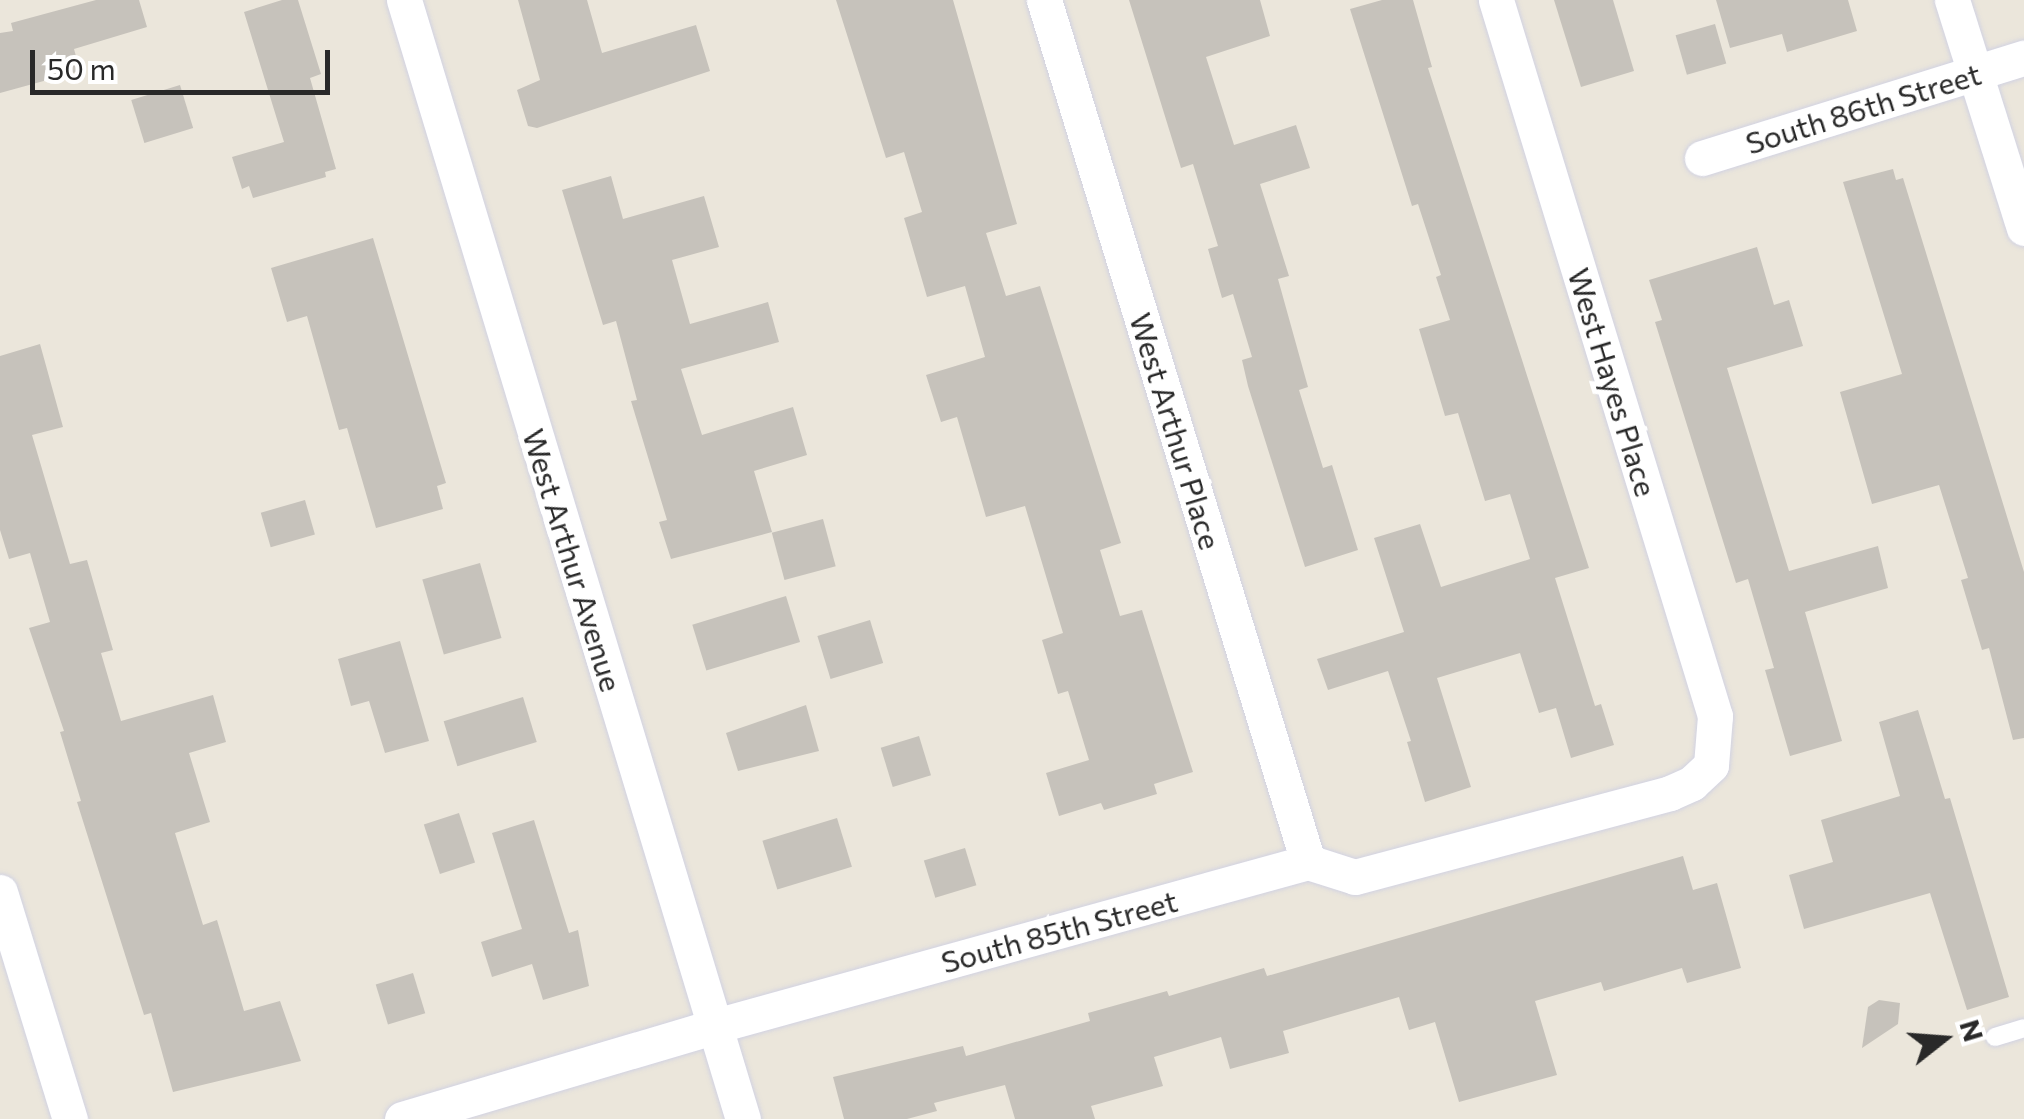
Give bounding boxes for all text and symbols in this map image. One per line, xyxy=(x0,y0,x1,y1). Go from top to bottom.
scale bar xyxy=(35,30,335,92)
text: 50 m xyxy=(47,49,116,86)
street label: South 86th Street xyxy=(1741,55,1985,161)
street label: West Hayes Place xyxy=(1561,264,1665,500)
street label: West Arthur Place xyxy=(1123,308,1229,554)
street label: West Arthur Avenue xyxy=(516,424,630,696)
street label: South 85th Street xyxy=(937,882,1181,980)
north arrow xyxy=(1894,989,1994,1089)
text: N xyxy=(1953,1015,1992,1045)

